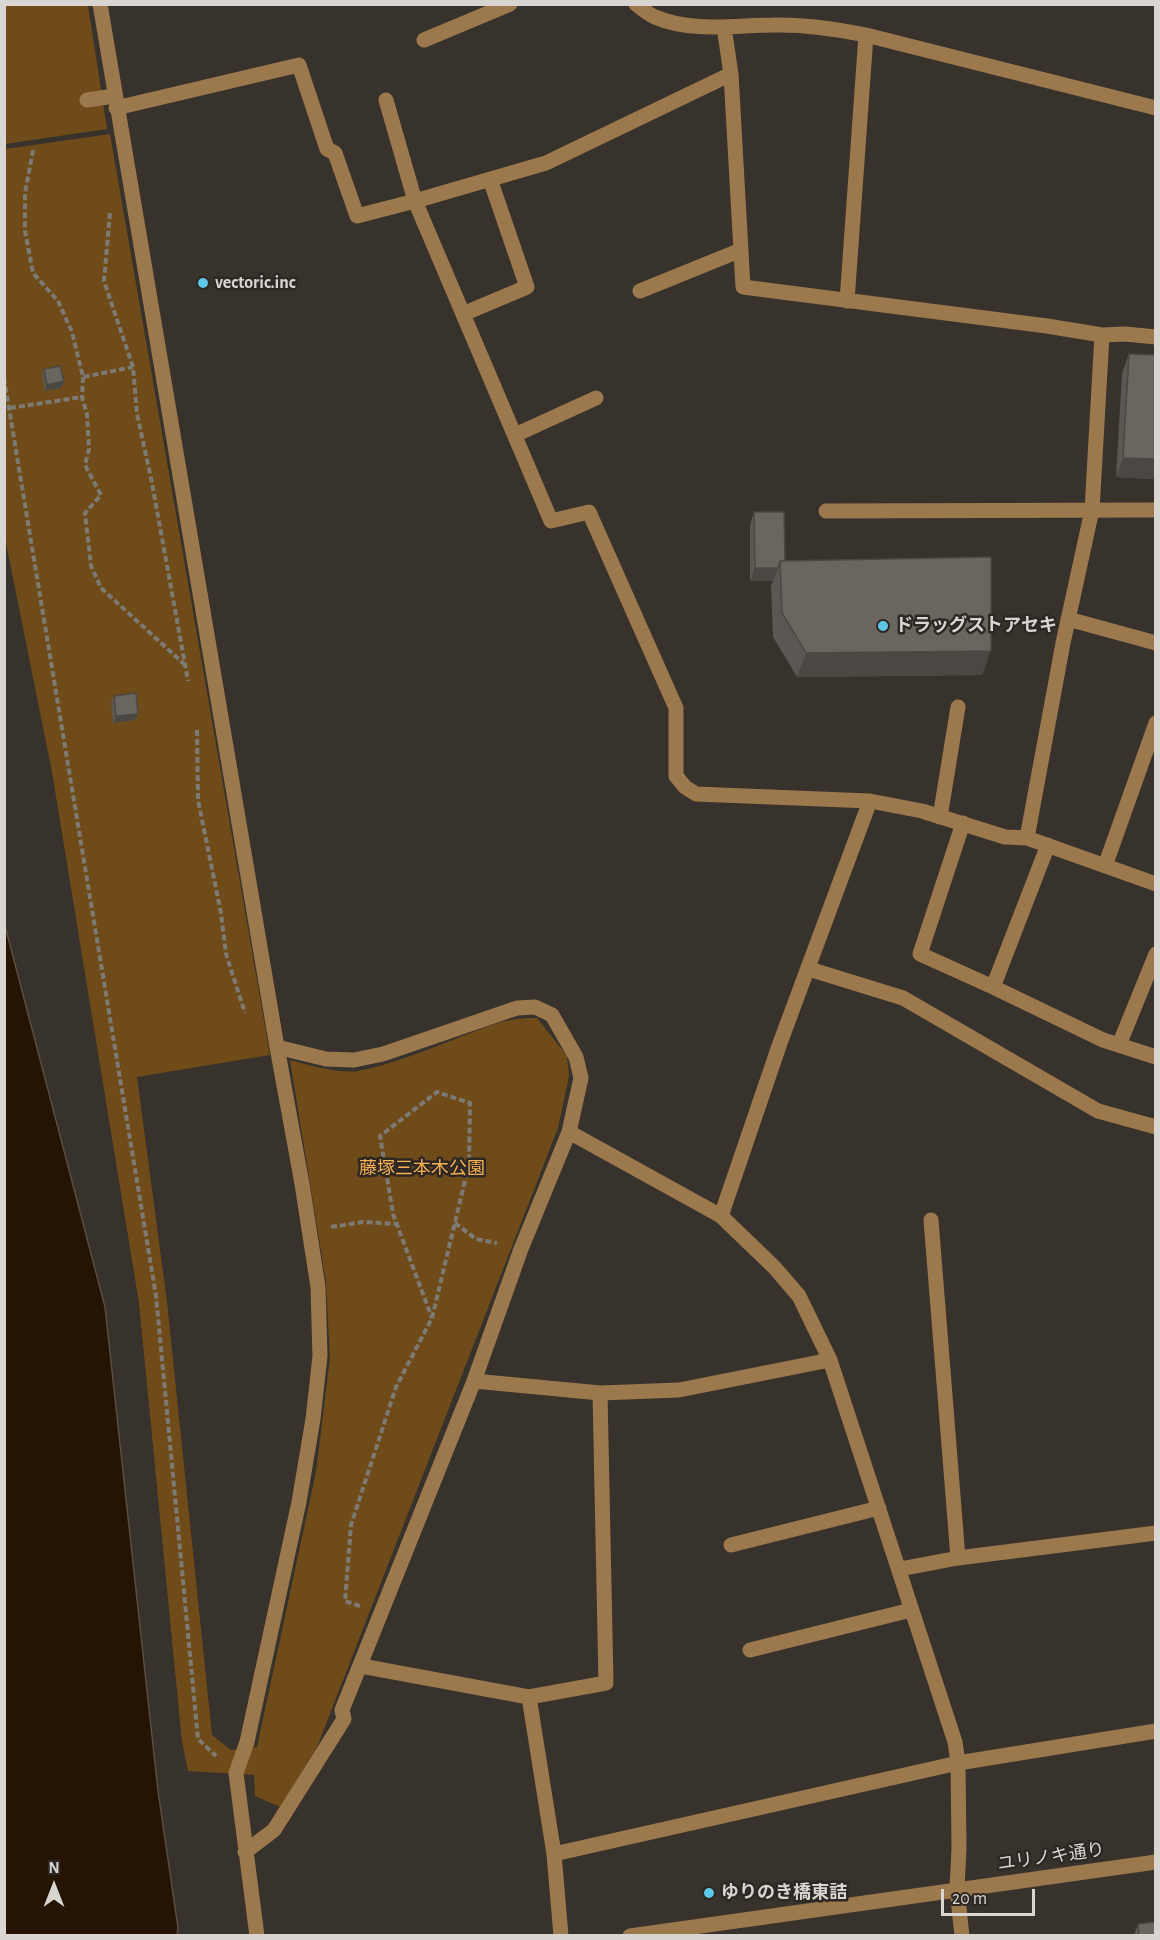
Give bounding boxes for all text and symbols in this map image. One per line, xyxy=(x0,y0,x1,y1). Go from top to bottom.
place label: vectoric.inc xyxy=(215,272,296,294)
marker: vectoric.inc xyxy=(196,276,210,290)
place label: ドラッグストアセキ xyxy=(895,615,1057,637)
marker: ドラッグストアセキ xyxy=(876,619,890,633)
park label: 藤塚三本木公園 xyxy=(359,1158,485,1180)
street label: ユリノキ通り xyxy=(996,1839,1106,1875)
north arrow xyxy=(24,1856,84,1916)
text: N xyxy=(48,1860,60,1876)
scale bar xyxy=(944,1877,1038,1915)
place label: ゆりのき橋東詰 xyxy=(721,1882,847,1904)
marker: ゆりのき橋東詰 xyxy=(702,1886,716,1900)
text: 20 m xyxy=(952,1890,987,1908)

